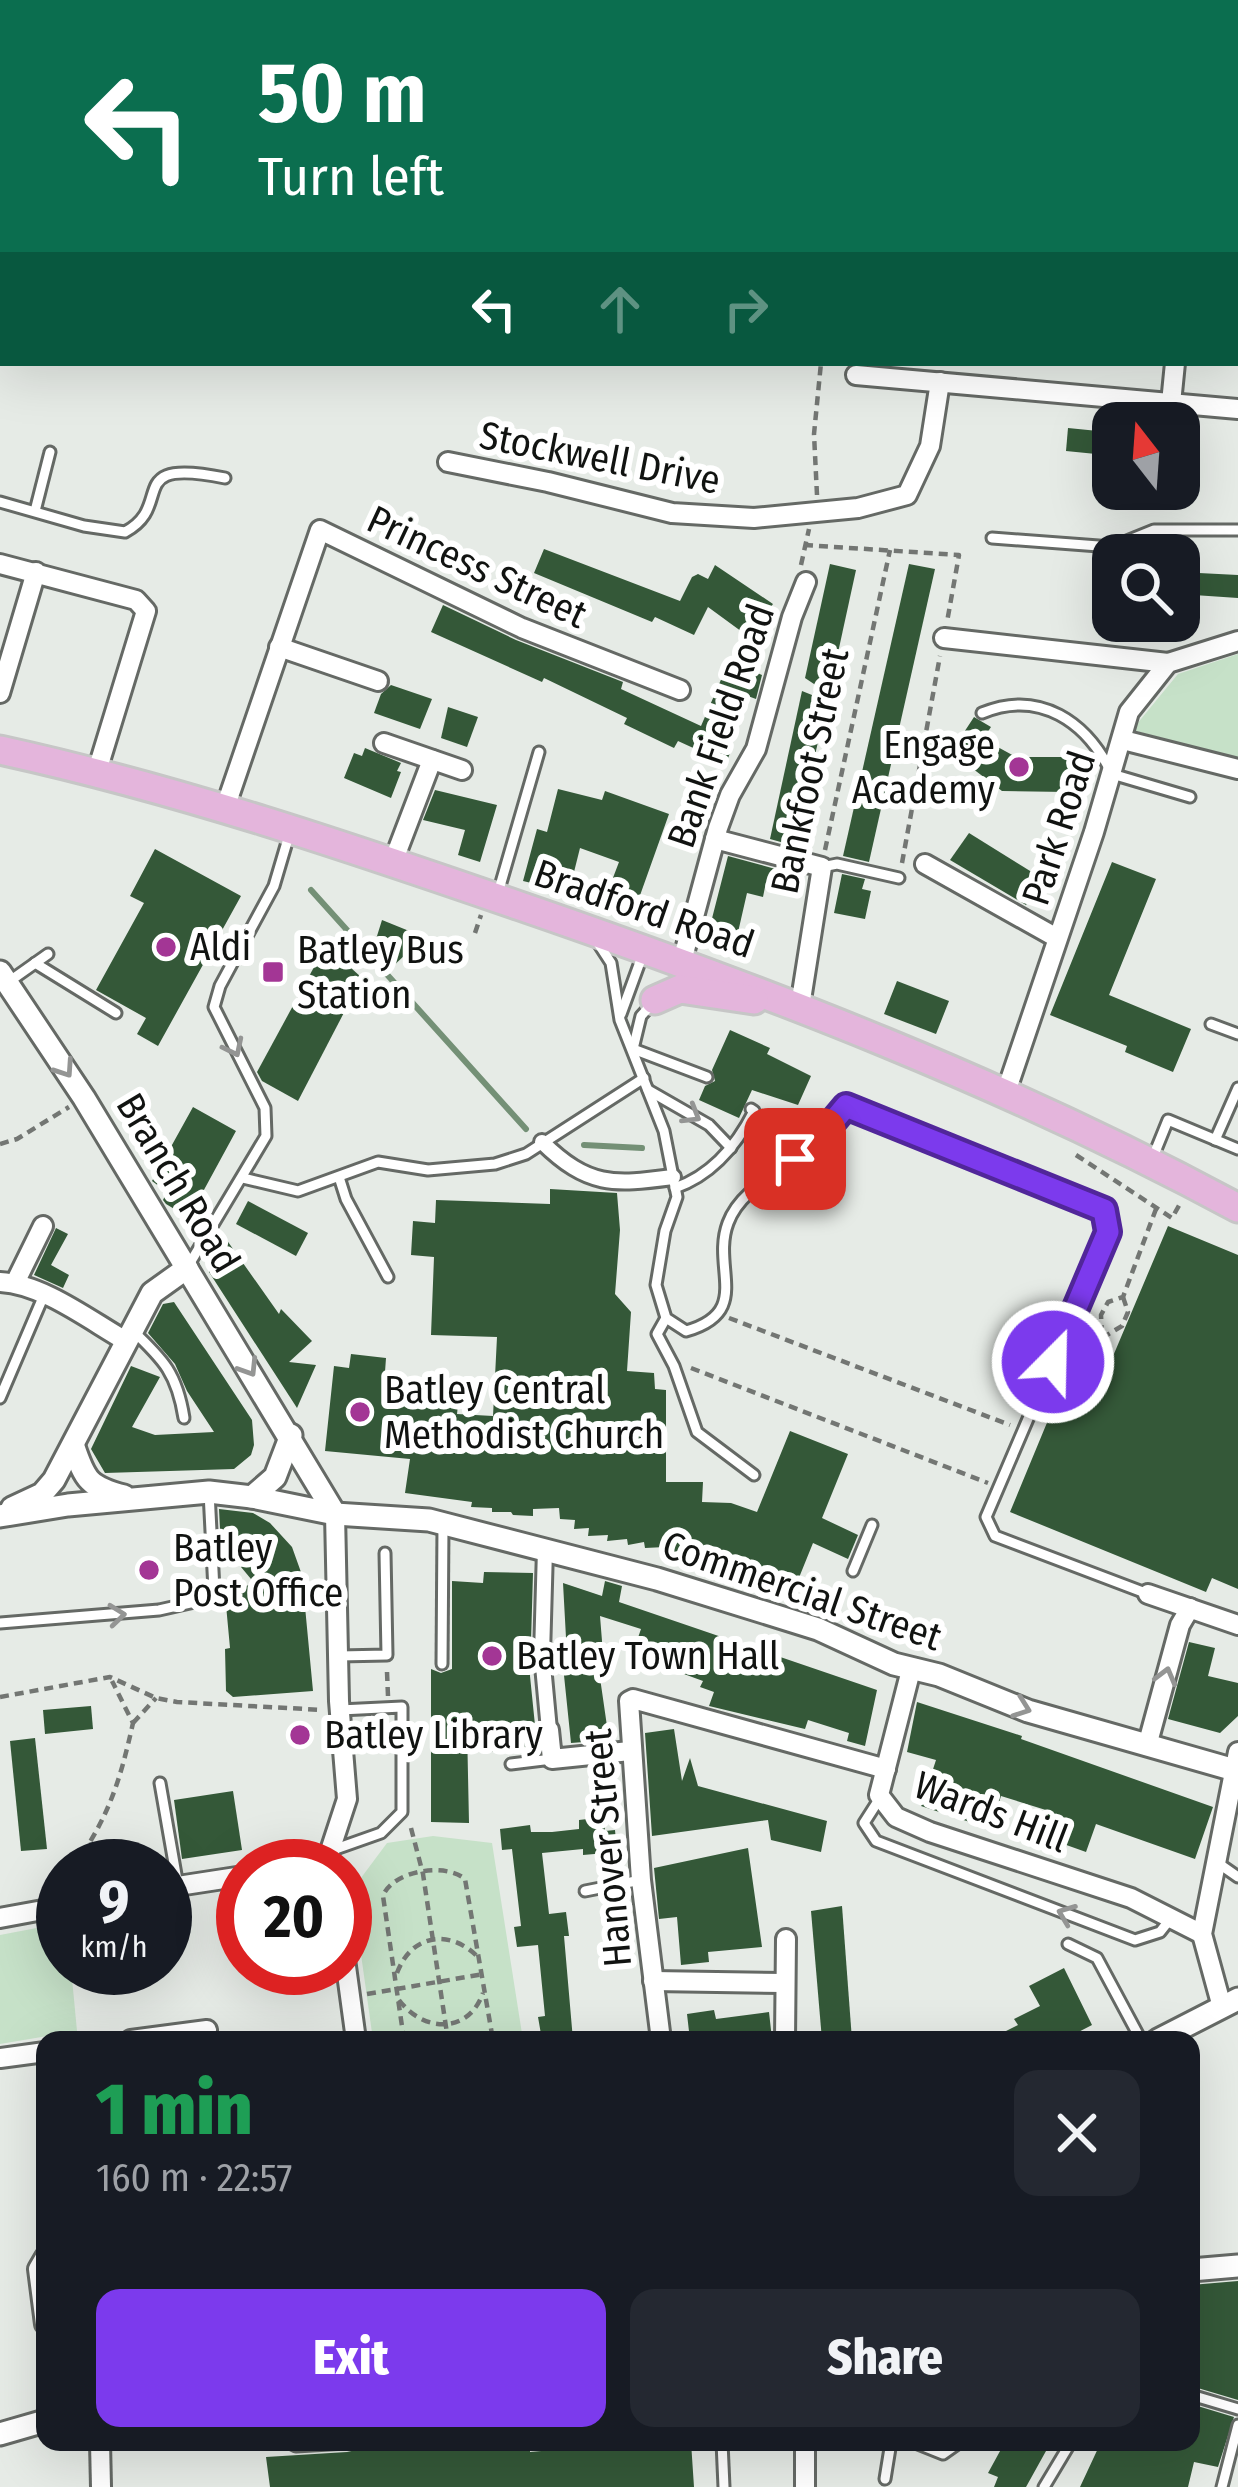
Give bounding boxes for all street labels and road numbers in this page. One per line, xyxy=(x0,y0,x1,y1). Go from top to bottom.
street label: Stockwell Drive xyxy=(476,412,724,504)
street label: Princess Street xyxy=(360,496,594,638)
street label: Bank Field Road xyxy=(658,598,784,854)
street label: Bankfoot Street xyxy=(762,644,858,898)
street label: Park Road xyxy=(1013,745,1105,911)
street label: Bradford Road xyxy=(528,850,760,968)
street label: Branch Road xyxy=(107,1085,249,1281)
street label: Commercial Street xyxy=(657,1522,948,1660)
street label: Hanover Street xyxy=(575,1727,641,1969)
street label: Wards Hill xyxy=(908,1762,1074,1862)

